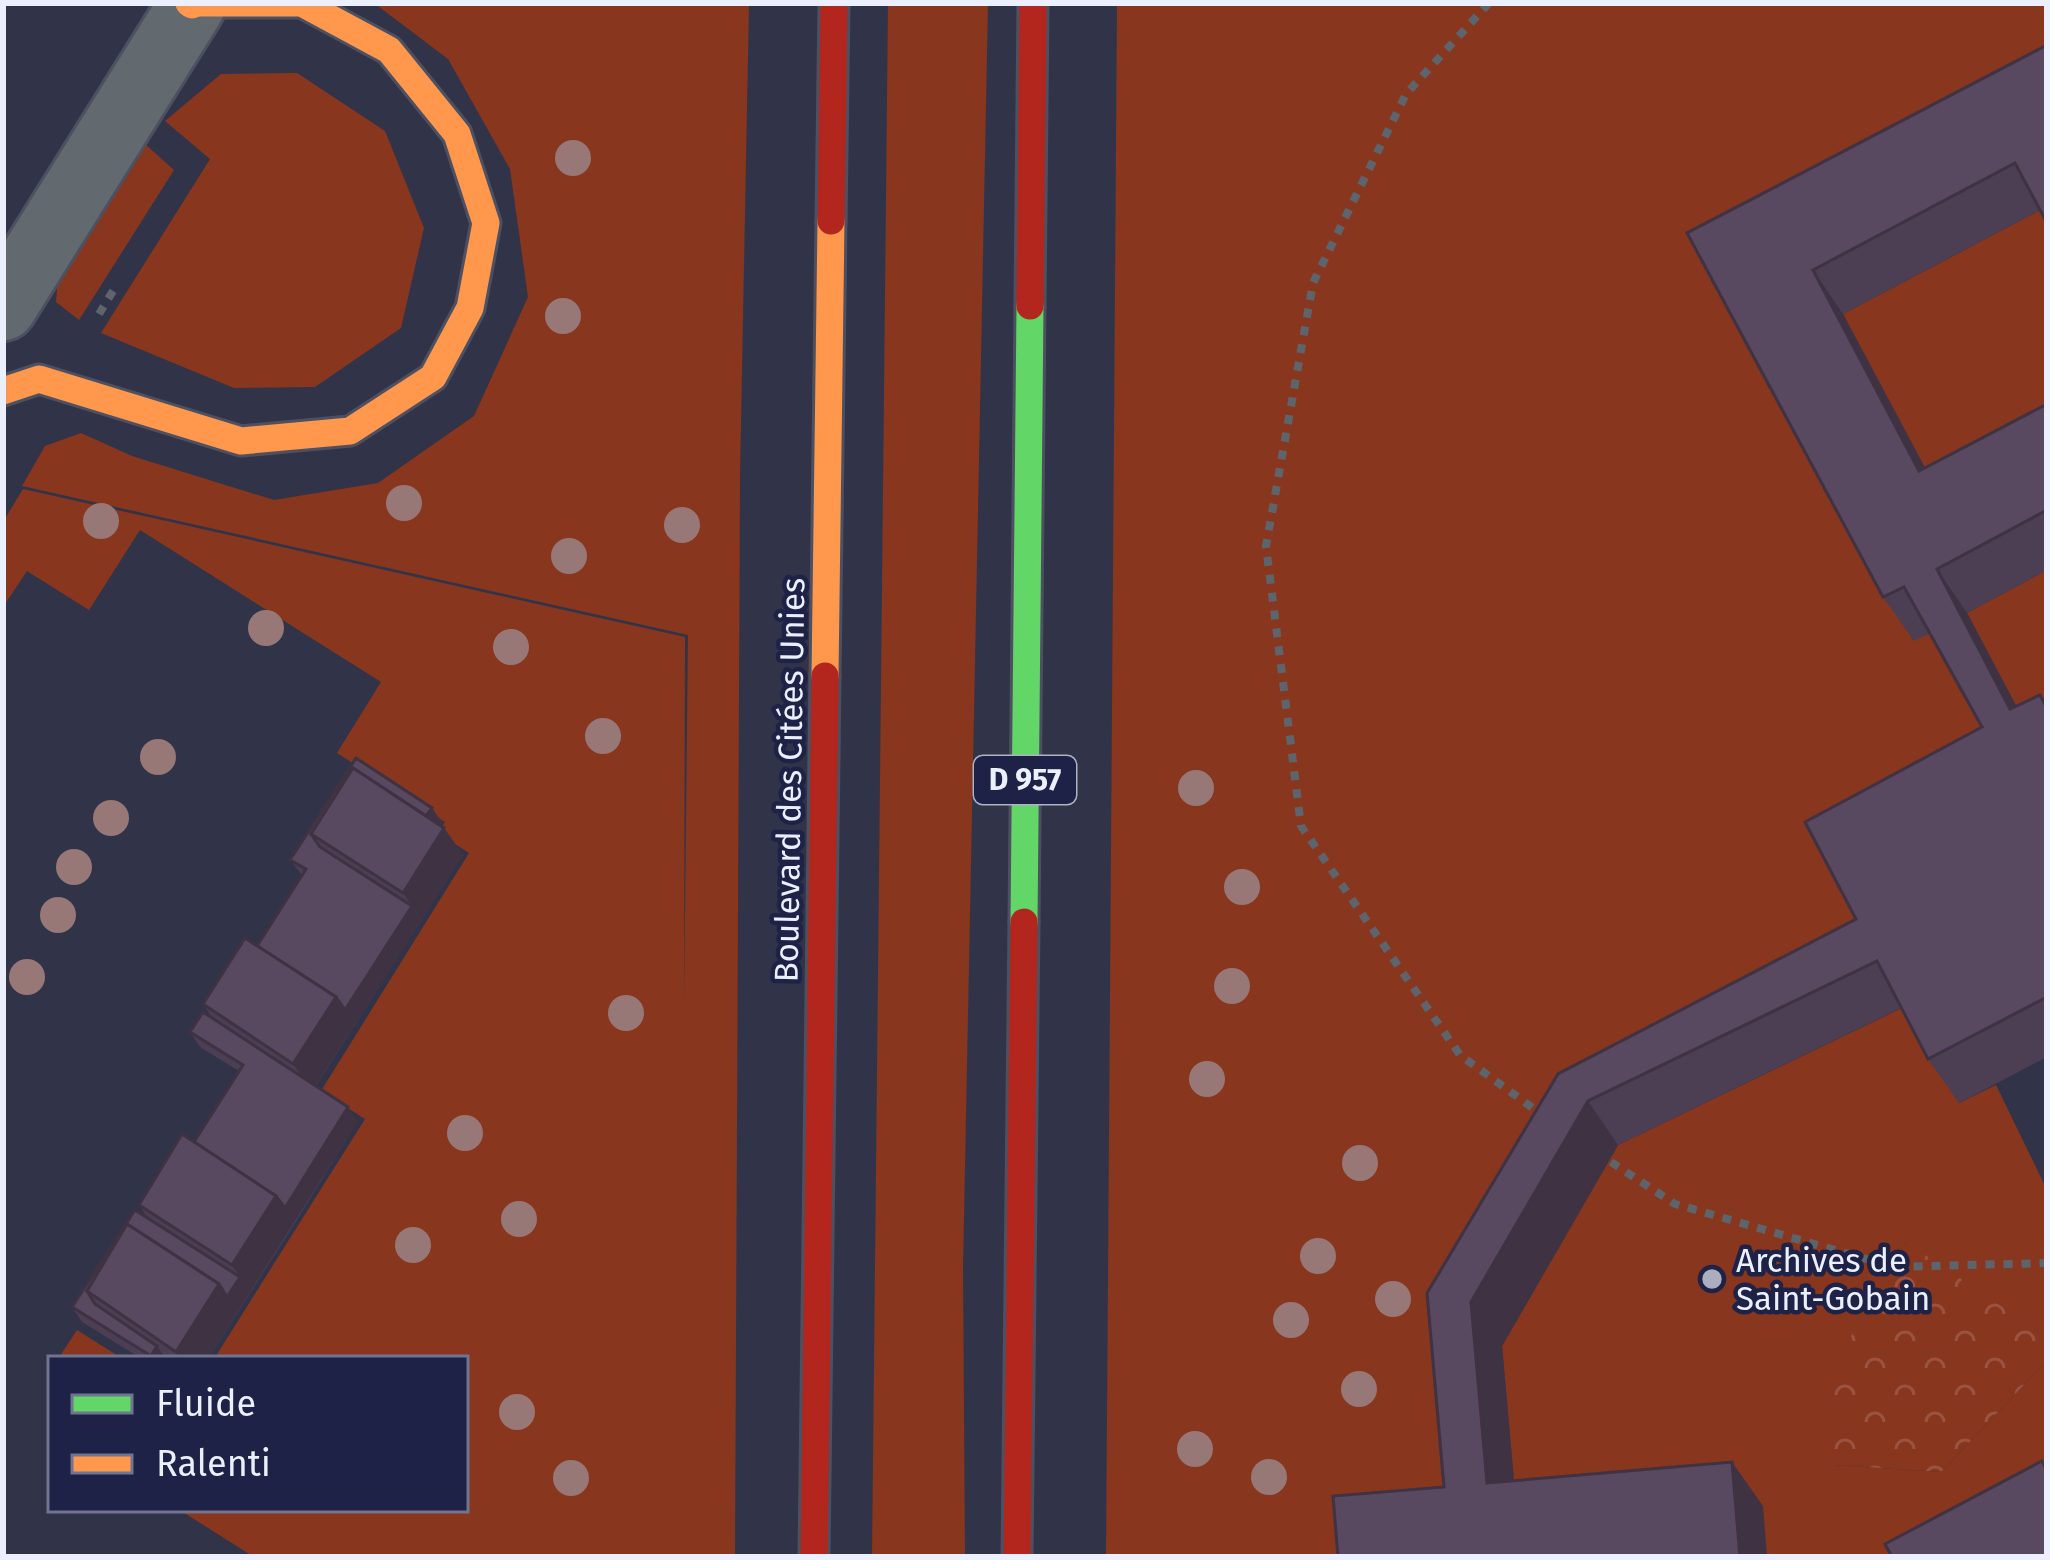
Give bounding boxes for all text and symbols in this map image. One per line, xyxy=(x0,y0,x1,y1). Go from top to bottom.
street label: Boulevard des Citées Unies xyxy=(766,577,814,983)
road number: D 957 xyxy=(974,756,1076,804)
place label: Archives de Saint-Gobain xyxy=(1736,1241,1930,1319)
marker: Archives de Saint-Gobain xyxy=(1699,1266,1725,1292)
legend xyxy=(48,1356,468,1512)
text: Fluide xyxy=(156,1382,256,1426)
text: Ralenti xyxy=(156,1442,271,1486)

